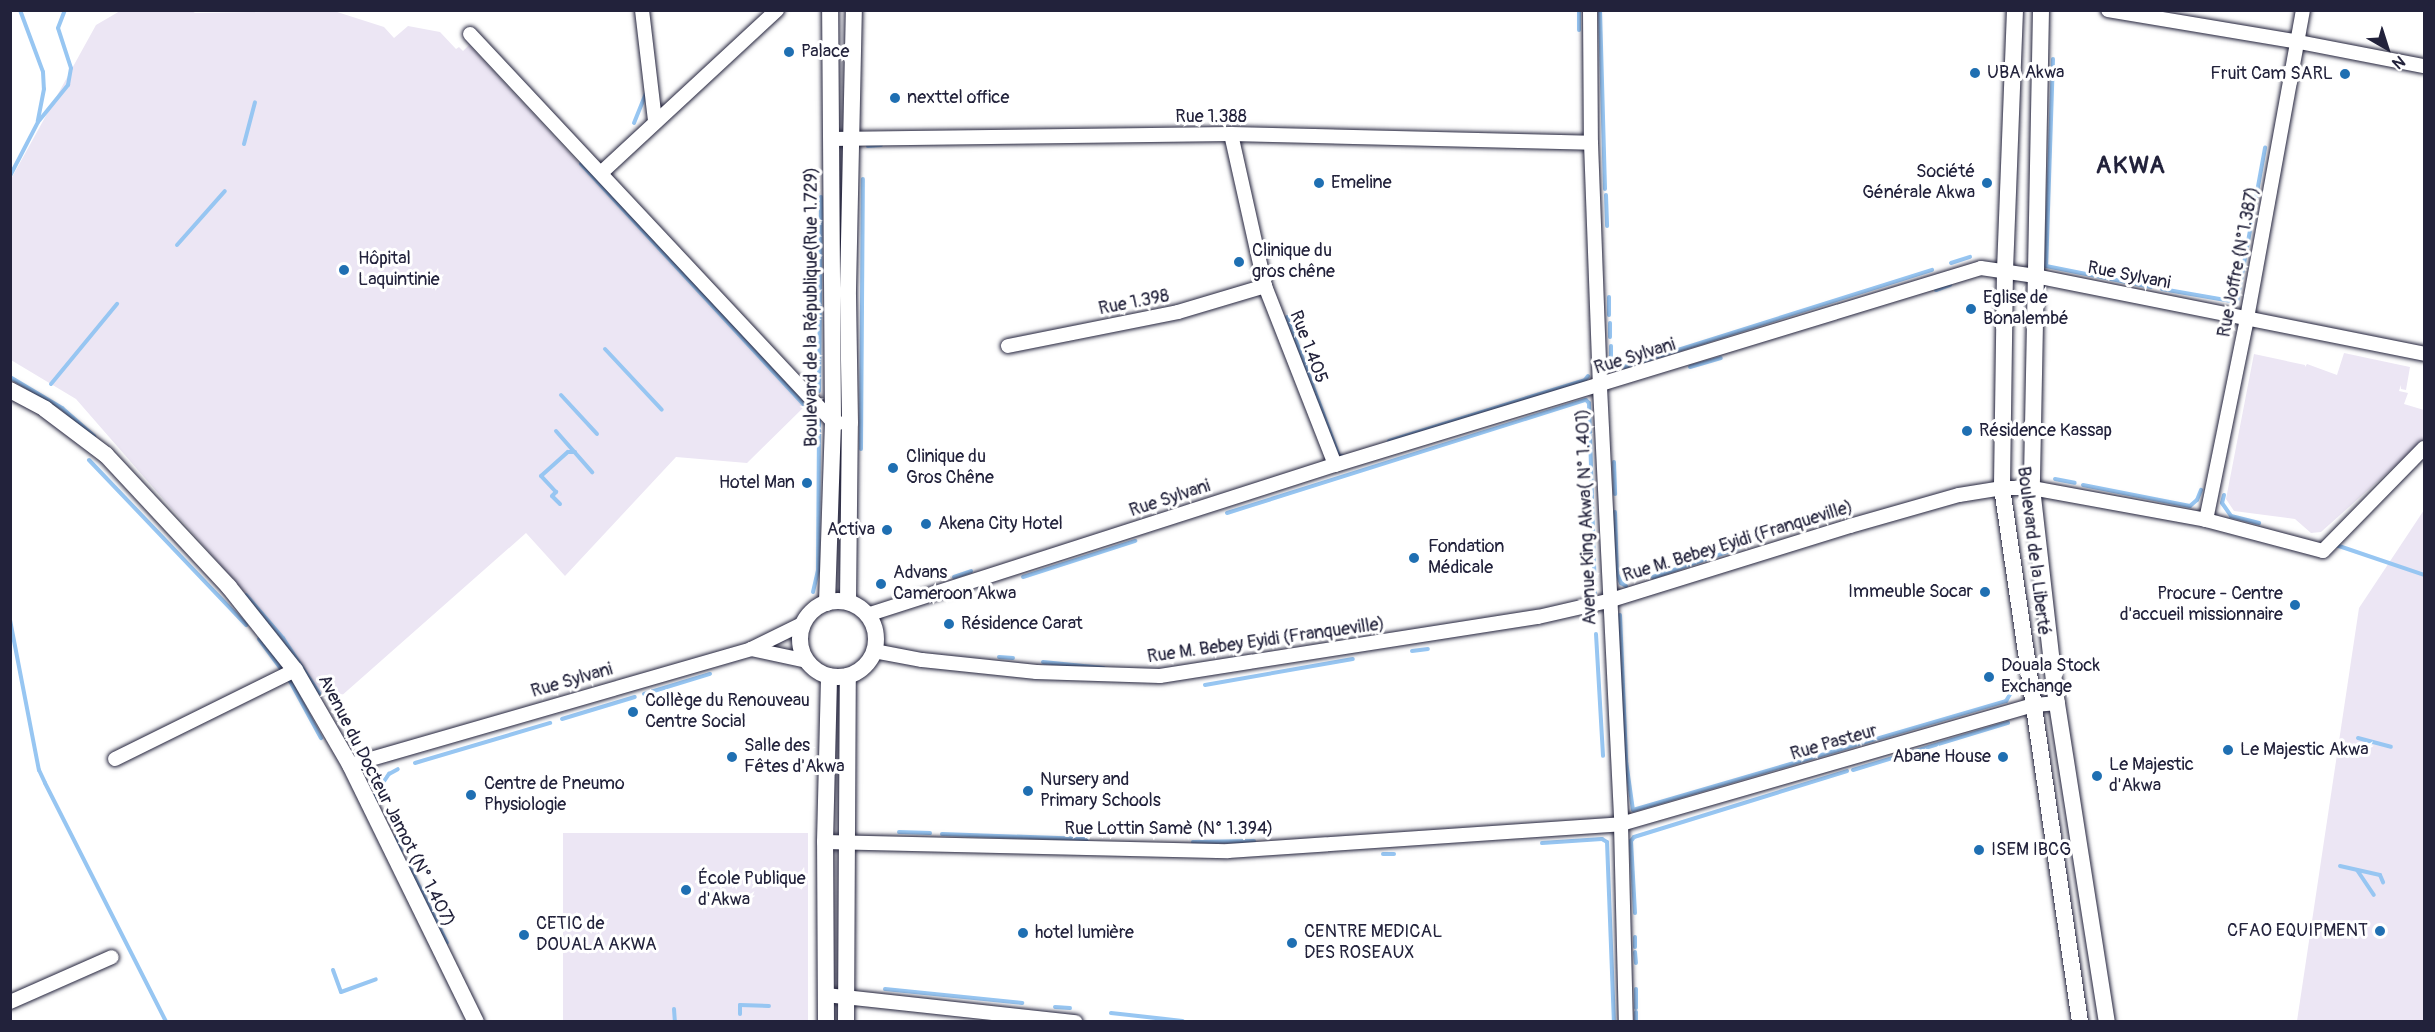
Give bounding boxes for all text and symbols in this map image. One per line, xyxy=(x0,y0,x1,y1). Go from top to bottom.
north arrow xyxy=(2357,18,2417,78)
place label: Palace xyxy=(801,41,849,63)
marker: Palace xyxy=(782,45,796,59)
text: N xyxy=(2388,51,2409,73)
place label: UBA Akwa xyxy=(1987,62,2064,84)
place label: Fruit Cam SARL xyxy=(2210,63,2333,85)
marker: UBA Akwa xyxy=(1968,66,1982,80)
marker: Fruit Cam SARL xyxy=(2338,67,2352,81)
place label: nexttel office xyxy=(907,87,1009,109)
marker: nexttel office xyxy=(888,91,902,105)
street label: Rue 1.388 xyxy=(1175,106,1247,128)
district label: AKWA xyxy=(2096,152,2166,180)
place label: Société Générale Akwa xyxy=(1862,162,1975,204)
street label: Boulevard de la République(Rue 1.729) xyxy=(801,167,823,447)
place label: Emeline xyxy=(1331,172,1392,194)
marker: Emeline xyxy=(1312,176,1326,190)
marker: Société Générale Akwa xyxy=(1980,176,1994,190)
street label: Rue Joffre (N°1.387) xyxy=(2214,185,2264,339)
place label: Clinique du gros chêne xyxy=(1252,241,1335,284)
place label: Hôpital Laquintinie xyxy=(358,249,440,292)
marker: Clinique du gros chêne xyxy=(1230,253,1248,271)
street label: Rue Sylvani xyxy=(2086,257,2172,295)
marker: Hôpital Laquintinie xyxy=(335,261,353,279)
street label: Rue 1.398 xyxy=(1097,286,1171,320)
place label: Eglise de Bonalembé xyxy=(1983,288,2069,330)
marker: Eglise de Bonalembé xyxy=(1964,302,1978,316)
street label: Rue 1.405 xyxy=(1284,308,1332,386)
street label: Rue Sylvani xyxy=(1592,334,1678,380)
street label: Avenue King Akwa( N° 1.401) xyxy=(1572,408,1602,626)
place label: Résidence Kassap xyxy=(1979,420,2112,442)
marker: Résidence Kassap xyxy=(1960,424,1974,438)
place label: Clinique du Gros Chêne xyxy=(906,447,994,490)
marker: Clinique du Gros Chêne xyxy=(884,459,902,477)
street label: Boulevard de la Liberté xyxy=(2012,465,2054,637)
place label: Hotel Man xyxy=(719,472,795,494)
marker: Hotel Man xyxy=(800,476,814,490)
street label: Rue Sylvani xyxy=(1127,476,1213,522)
street label: Rue M. Bebey Eyidi (Franqueville) xyxy=(1620,497,1856,587)
place label: Akena City Hotel xyxy=(938,513,1063,535)
marker: Akena City Hotel xyxy=(919,517,933,531)
place label: Activa xyxy=(827,519,875,541)
marker: Activa xyxy=(880,523,894,537)
place label: Fondation Médicale xyxy=(1428,537,1504,580)
marker: Fondation Médicale xyxy=(1405,549,1423,567)
place label: Advans Cameroon Akwa xyxy=(893,563,1016,606)
marker: Advans Cameroon Akwa xyxy=(874,577,888,591)
place label: Immeuble Socar xyxy=(1848,581,1973,603)
place label: Procure - Centre d'accueil missionnaire xyxy=(2120,584,2283,626)
marker: Immeuble Socar xyxy=(1978,585,1992,599)
marker: Procure - Centre d'accueil missionnaire xyxy=(2288,598,2302,612)
place label: Résidence Carat xyxy=(961,613,1083,635)
street label: Rue M. Bebey Eyidi (Franqueville) xyxy=(1146,614,1386,668)
marker: Résidence Carat xyxy=(942,617,956,631)
place label: Douala Stock Exchange xyxy=(2001,656,2100,698)
street label: Rue Sylvani xyxy=(529,659,615,703)
marker: Douala Stock Exchange xyxy=(1982,670,1996,684)
street label: Avenue du Docteur Jamot (N° 1.407) xyxy=(313,671,459,931)
place label: Collège du Renouveau Centre Social xyxy=(645,691,810,734)
marker: Collège du Renouveau Centre Social xyxy=(626,705,640,719)
street label: Rue Pasteur xyxy=(1788,720,1880,766)
place label: Salle des Fêtes d'Akwa xyxy=(744,736,845,778)
place label: Le Majestic Akwa xyxy=(2240,739,2369,761)
marker: Le Majestic Akwa xyxy=(2221,743,2235,757)
place label: Abane House xyxy=(1893,746,1991,768)
marker: Salle des Fêtes d'Akwa xyxy=(725,750,739,764)
marker: Abane House xyxy=(1996,750,2010,764)
place label: Le Majestic d'Akwa xyxy=(2109,755,2194,798)
marker: Le Majestic d'Akwa xyxy=(2090,769,2104,783)
place label: Nursery and Primary Schools xyxy=(1040,770,1161,812)
place label: Centre de Pneumo Physiologie xyxy=(484,774,625,816)
marker: Nursery and Primary Schools xyxy=(1021,784,1035,798)
marker: Centre de Pneumo Physiologie xyxy=(462,786,480,804)
street label: Rue Lottin Samè (N° 1.394) xyxy=(1065,818,1273,840)
place label: ISEM IBCG xyxy=(1991,839,2071,861)
marker: ISEM IBCG xyxy=(1972,843,1986,857)
place label: École Publique d'Akwa xyxy=(698,869,806,912)
marker: École Publique d'Akwa xyxy=(679,883,693,897)
place label: CETIC de DOUALA AKWA xyxy=(536,914,657,956)
place label: CFAO EQUIPMENT xyxy=(2227,920,2368,942)
place label: hotel lumière xyxy=(1035,922,1134,944)
place label: CENTRE MEDICAL DES ROSEAUX xyxy=(1304,922,1442,964)
marker: CFAO EQUIPMENT xyxy=(2373,924,2387,938)
marker: hotel lumière xyxy=(1016,926,1030,940)
marker: CETIC de DOUALA AKWA xyxy=(517,928,531,942)
marker: CENTRE MEDICAL DES ROSEAUX xyxy=(1285,936,1299,950)

